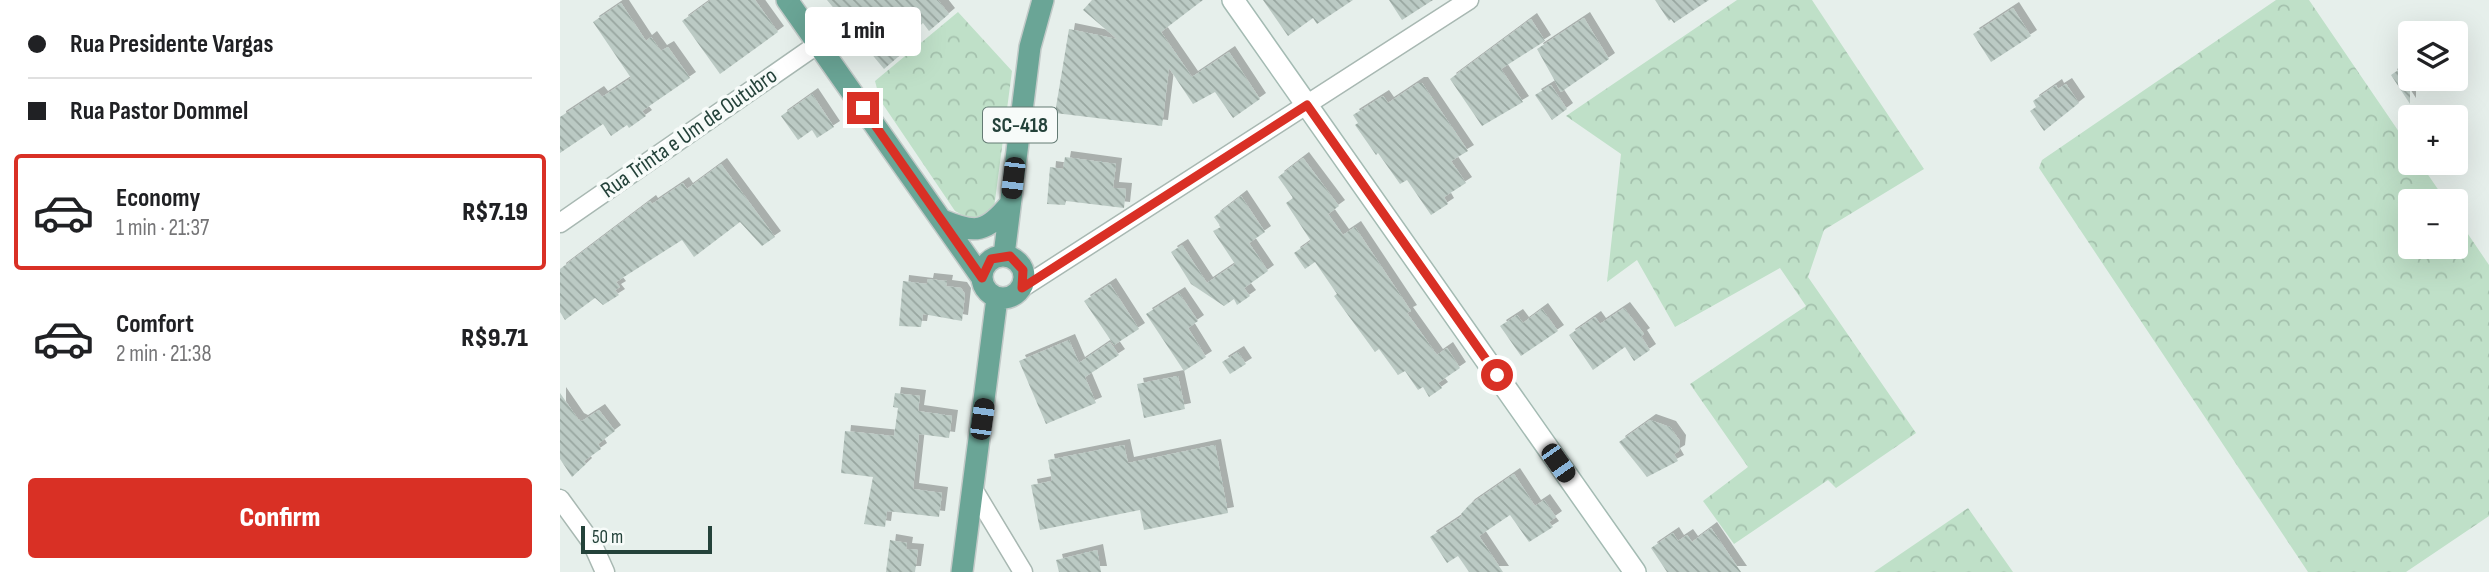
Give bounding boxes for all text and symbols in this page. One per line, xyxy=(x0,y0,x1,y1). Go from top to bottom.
callout: 1 min xyxy=(805,7,921,56)
text: 1 min xyxy=(841,17,885,45)
map controls xyxy=(2398,21,2468,259)
button: layers xyxy=(2398,21,2468,91)
text: Rua Presidente Vargas xyxy=(70,29,273,60)
street label: Rua Trinta e Um de Outubro xyxy=(595,62,783,204)
route end xyxy=(847,92,879,124)
text: Rua Pastor Dommel xyxy=(70,96,248,127)
button: + xyxy=(2398,105,2468,175)
road number: SC-418 xyxy=(983,108,1057,142)
car xyxy=(1001,156,1026,200)
icon: car xyxy=(32,181,95,244)
text: Economy xyxy=(116,183,200,214)
button: − xyxy=(2398,189,2468,259)
text: R$7.19 xyxy=(462,197,528,228)
text: 1 min · 21:37 xyxy=(116,214,209,242)
icon: car xyxy=(32,307,95,370)
text: Comfort xyxy=(116,309,194,340)
text: R$9.71 xyxy=(461,323,528,354)
text: 2 min · 21:38 xyxy=(116,340,212,368)
route start xyxy=(1481,359,1513,391)
car xyxy=(969,397,996,441)
car xyxy=(1538,440,1579,486)
button: Confirm xyxy=(28,478,532,558)
scale bar xyxy=(581,523,712,555)
text: 50 m xyxy=(592,526,623,549)

